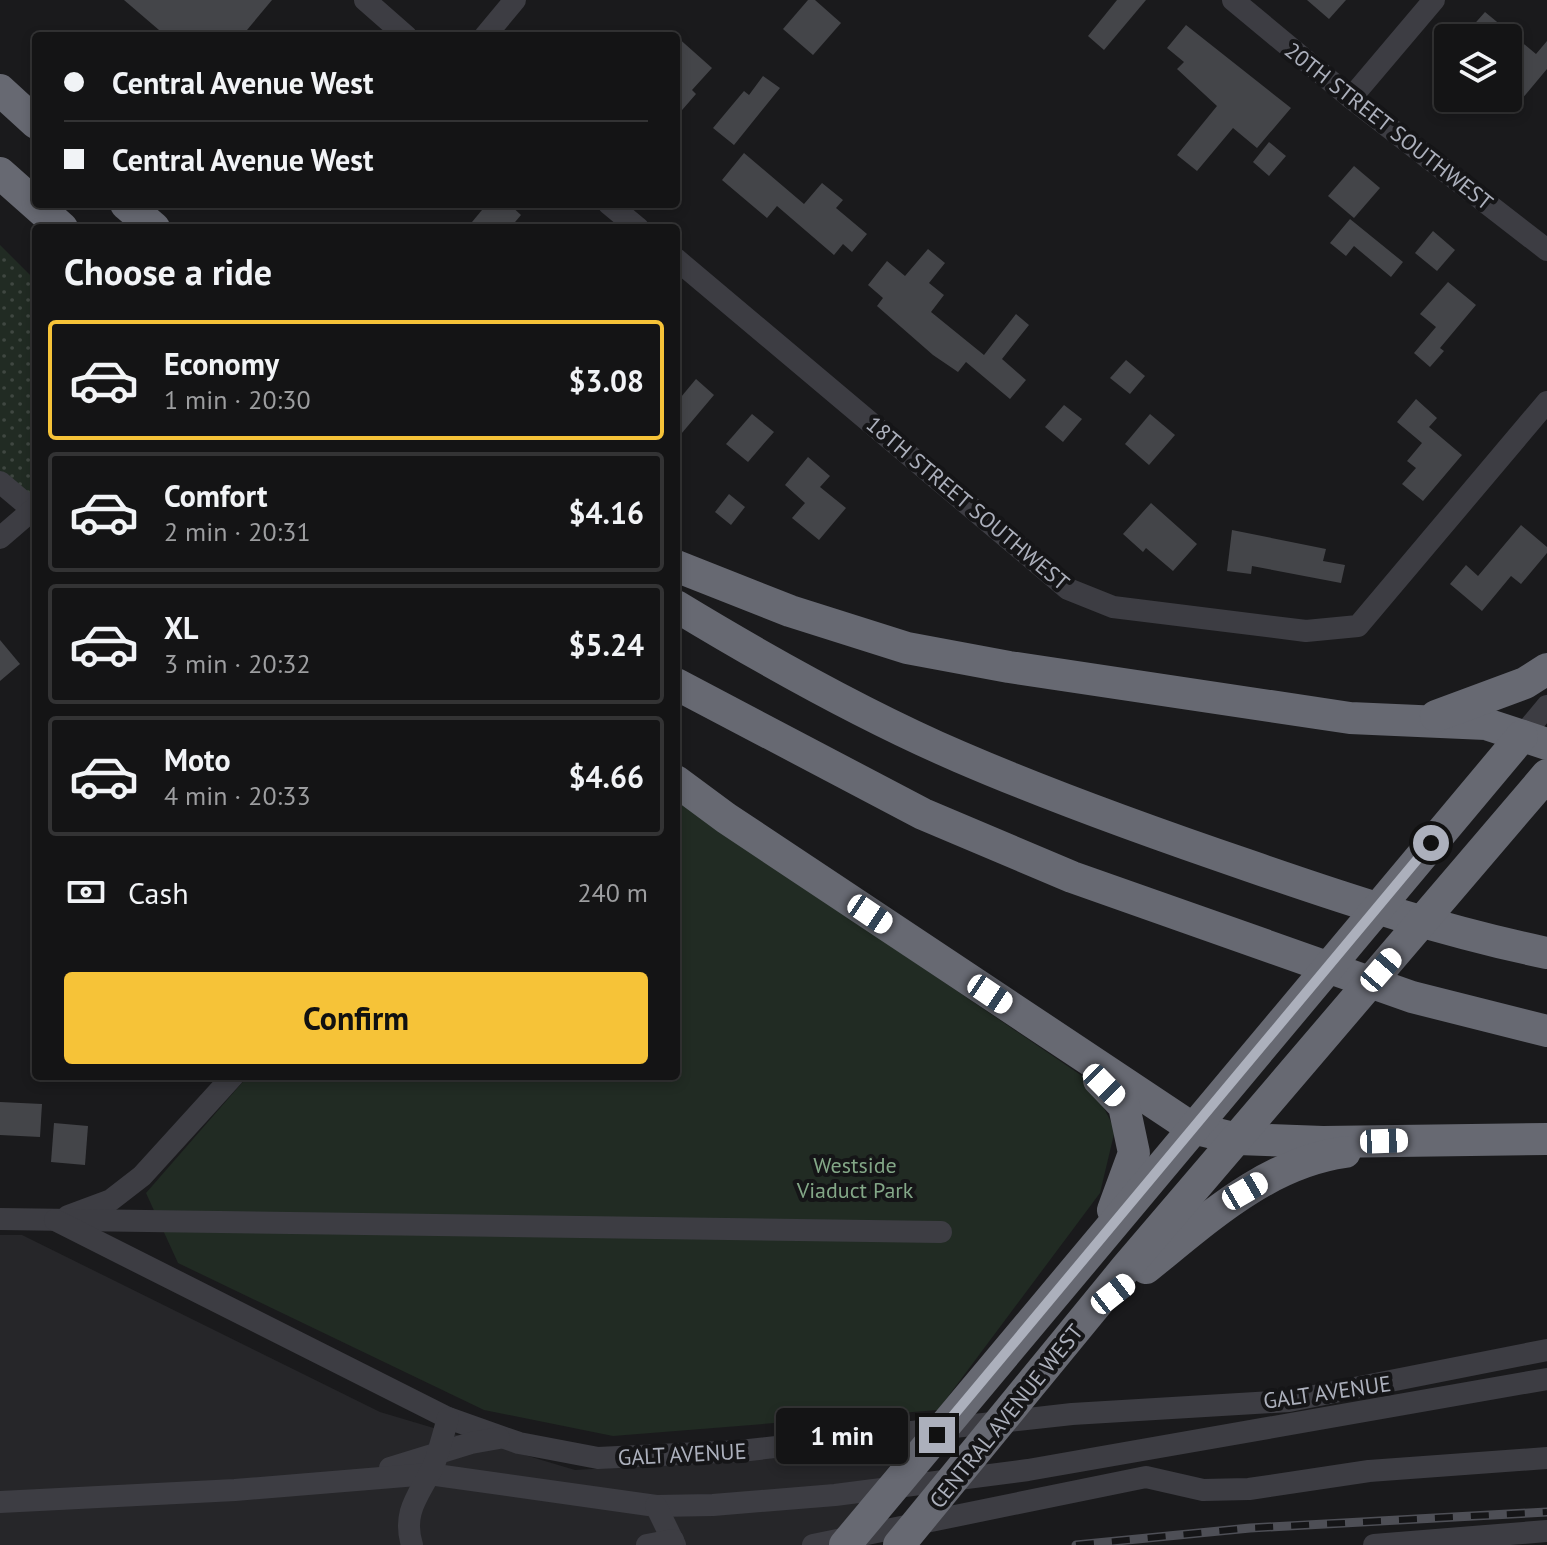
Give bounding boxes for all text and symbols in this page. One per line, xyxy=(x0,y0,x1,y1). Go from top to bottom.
map controls xyxy=(1434,24,1522,112)
button: layers xyxy=(1434,24,1522,112)
street label: 20TH STREET SOUTHWEST xyxy=(1279,36,1499,216)
text: Central Avenue West xyxy=(112,63,373,102)
text: Central Avenue West xyxy=(112,140,373,179)
text: Choose a ride xyxy=(64,248,272,295)
icon: car xyxy=(68,344,140,416)
text: Economy xyxy=(164,344,279,383)
text: $3.08 xyxy=(569,361,644,400)
text: 1 min · 20:30 xyxy=(164,383,311,416)
street label: 18TH STREET SOUTHWEST xyxy=(861,410,1075,596)
icon: car xyxy=(68,476,140,548)
text: Comfort xyxy=(164,476,267,515)
text: $4.16 xyxy=(569,493,644,532)
text: 2 min · 20:31 xyxy=(164,515,311,548)
icon: car xyxy=(68,608,140,680)
text: XL xyxy=(164,608,198,647)
text: $5.24 xyxy=(569,625,644,664)
text: 3 min · 20:32 xyxy=(164,647,311,680)
icon: car xyxy=(68,740,140,812)
text: Moto xyxy=(164,740,231,779)
text: $4.66 xyxy=(569,757,644,796)
text: 4 min · 20:33 xyxy=(164,779,311,812)
route start xyxy=(1413,825,1449,861)
icon: cash xyxy=(64,870,108,914)
text: Cash xyxy=(128,873,189,912)
text: 240 m xyxy=(577,876,648,909)
car xyxy=(843,891,897,937)
car xyxy=(1356,944,1406,996)
car xyxy=(963,971,1017,1017)
button: Confirm xyxy=(64,972,648,1064)
car xyxy=(1079,1060,1129,1110)
car xyxy=(1360,1128,1408,1154)
park label: Westside Viaduct Park xyxy=(796,1151,914,1204)
car xyxy=(1218,1169,1272,1213)
car xyxy=(1087,1270,1139,1318)
street label: CENTRAL AVENUE WEST xyxy=(923,1318,1089,1514)
street label: GALT AVENUE xyxy=(1261,1369,1393,1415)
callout: 1 min xyxy=(777,1407,909,1463)
route end xyxy=(919,1417,955,1453)
text: 1 min xyxy=(810,1419,874,1452)
street label: GALT AVENUE xyxy=(617,1437,747,1471)

